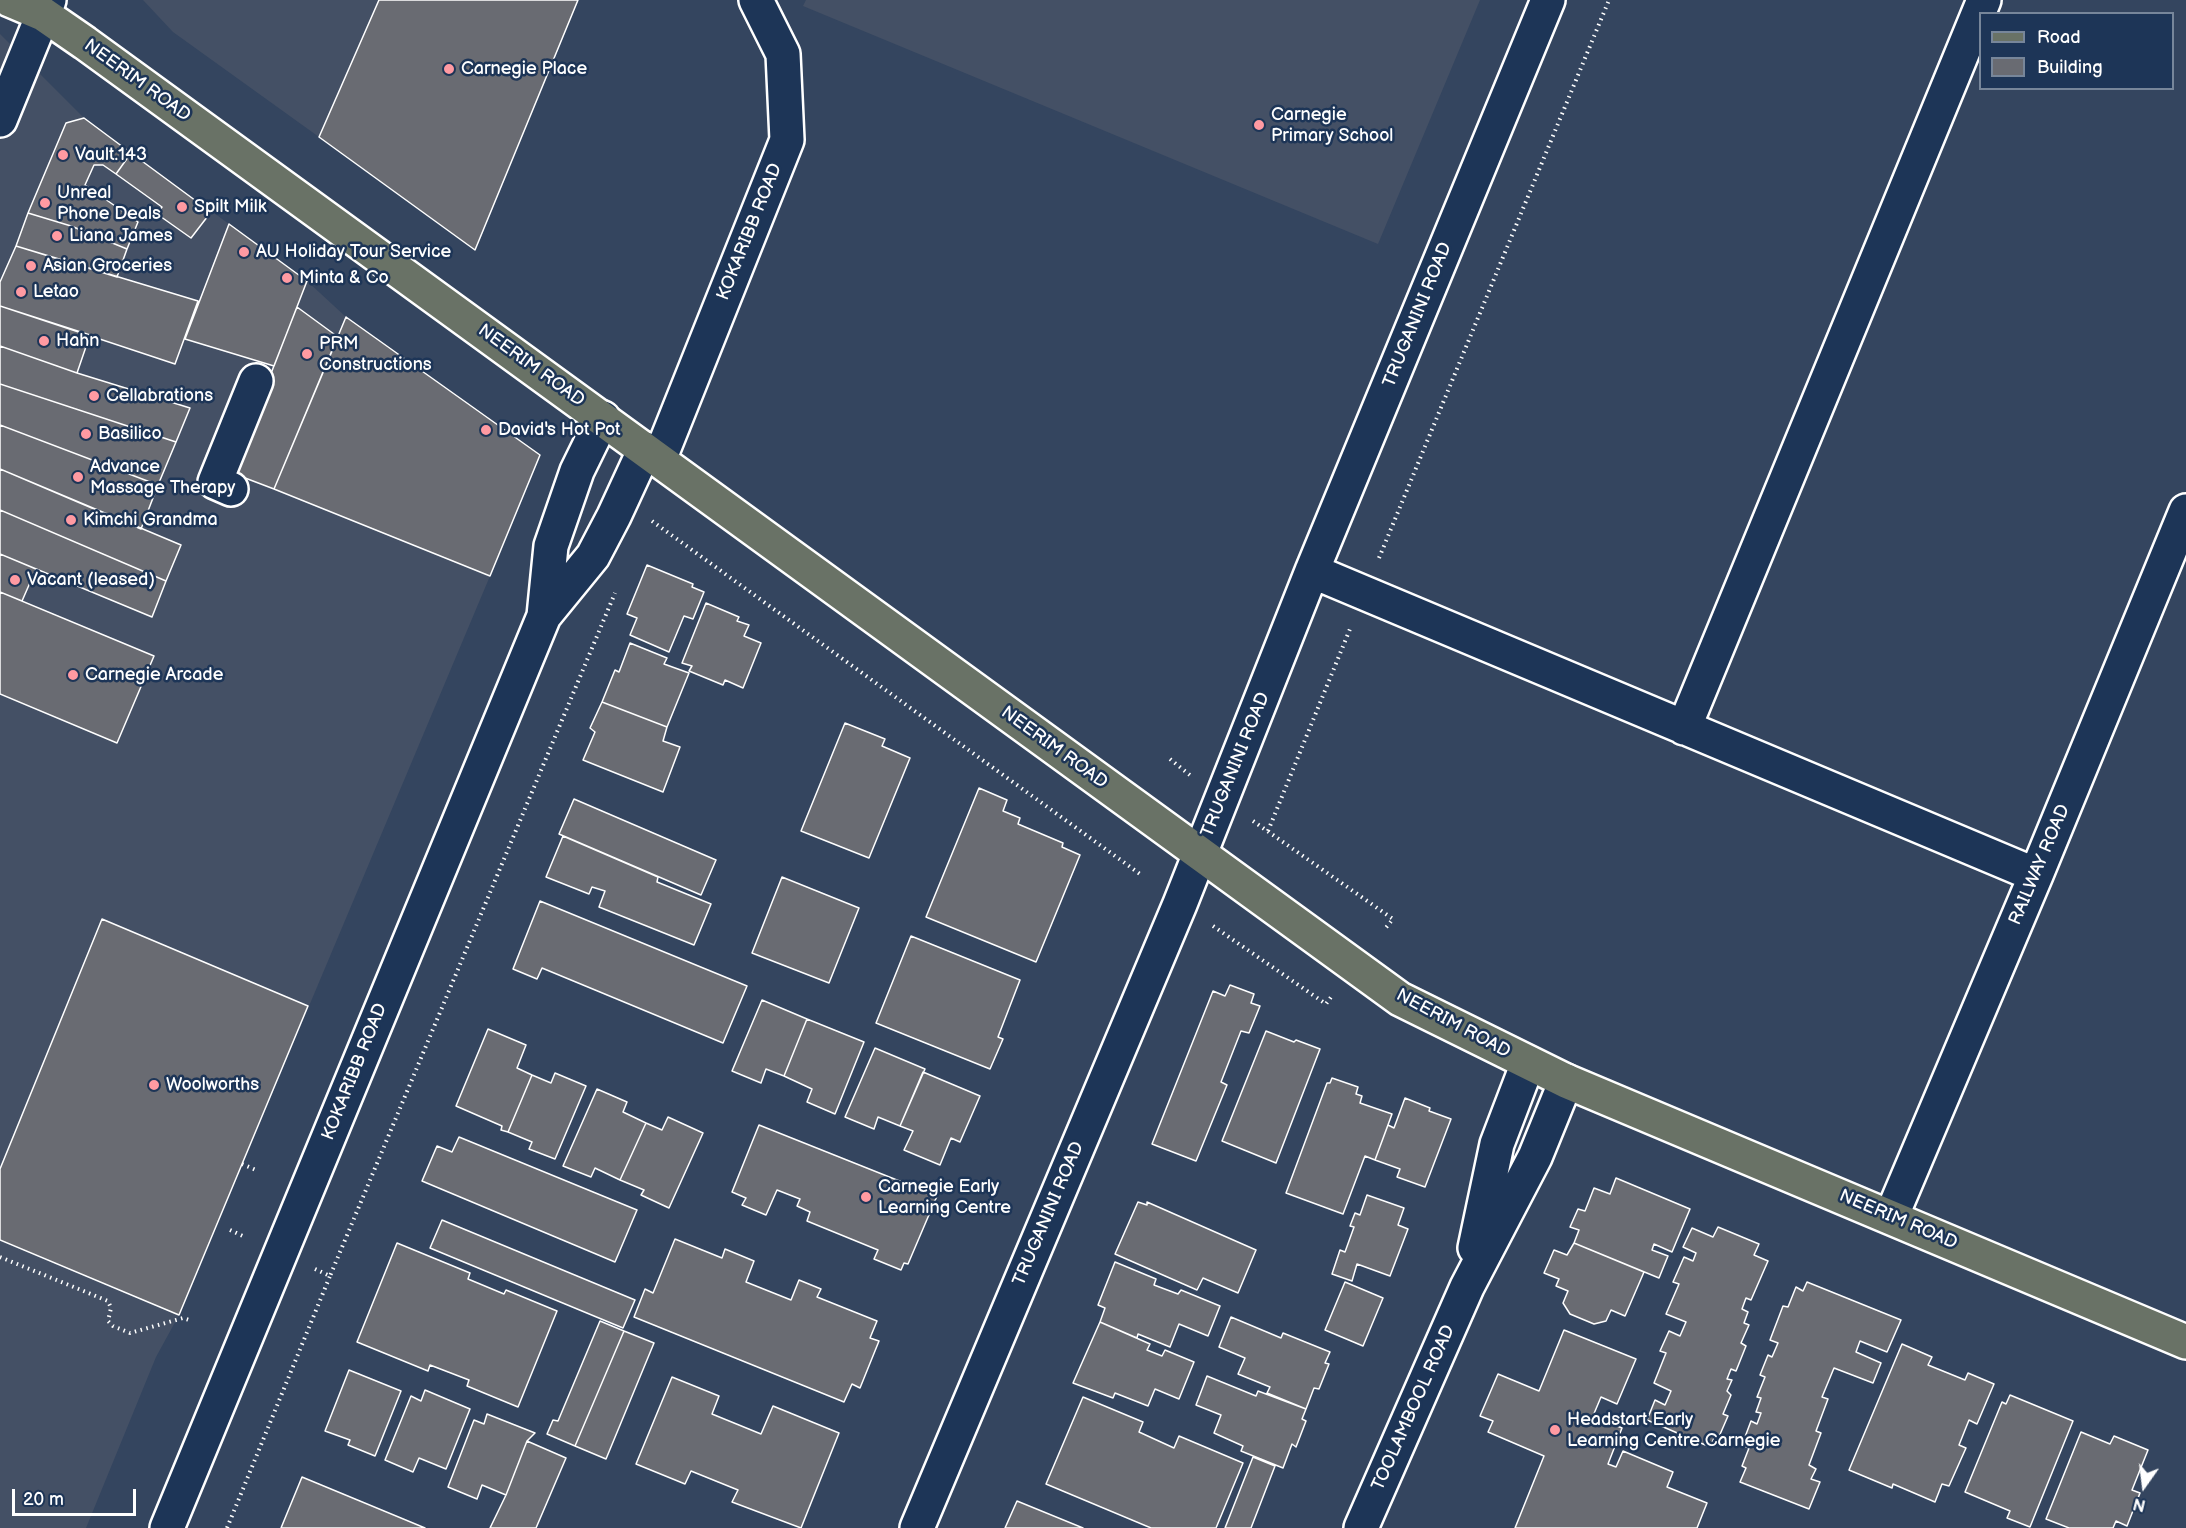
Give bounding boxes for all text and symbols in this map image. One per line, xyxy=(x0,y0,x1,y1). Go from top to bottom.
legend xyxy=(1979,12,2174,90)
text: Road xyxy=(2037,27,2081,48)
street label: NEERIM ROAD xyxy=(80,35,194,127)
text: Building xyxy=(2037,57,2103,78)
place label: Carnegie Place xyxy=(461,58,587,80)
marker: Carnegie Place xyxy=(442,62,456,76)
place label: Carnegie Primary School xyxy=(1271,104,1393,146)
marker: Carnegie Primary School xyxy=(1252,118,1266,132)
place label: Vault.143 xyxy=(75,144,147,166)
marker: Vault.143 xyxy=(56,148,70,162)
street label: KOKARIBB ROAD xyxy=(713,160,787,304)
place label: Unreal Phone Deals xyxy=(57,182,161,224)
marker: Unreal Phone Deals xyxy=(38,196,52,210)
place label: Spilt Milk xyxy=(194,196,267,218)
marker: Spilt Milk xyxy=(175,200,189,214)
place label: Liana James xyxy=(69,225,173,247)
marker: Liana James xyxy=(50,229,64,243)
street label: TRUGANINI ROAD xyxy=(1379,239,1457,391)
place label: AU Holiday Tour Service xyxy=(256,241,451,263)
marker: AU Holiday Tour Service xyxy=(237,245,251,259)
place label: Asian Groceries xyxy=(43,255,172,277)
marker: Asian Groceries xyxy=(24,259,38,273)
place label: Minta & Co xyxy=(299,267,389,289)
marker: Minta & Co xyxy=(280,271,294,285)
place label: Letao xyxy=(33,281,79,303)
marker: Letao xyxy=(14,285,28,299)
street label: NEERIM ROAD xyxy=(474,320,588,412)
place label: Hahn xyxy=(56,330,99,352)
place label: PRM Constructions xyxy=(319,333,432,376)
marker: Hahn xyxy=(37,334,51,348)
marker: PRM Constructions xyxy=(300,347,314,361)
place label: Cellabrations xyxy=(106,385,213,407)
marker: Cellabrations xyxy=(87,389,101,403)
place label: David's Hot Pot xyxy=(498,419,621,441)
place label: Basilico xyxy=(98,423,162,445)
marker: David's Hot Pot xyxy=(479,423,493,437)
marker: Basilico xyxy=(79,427,93,441)
place label: Advance Massage Therapy xyxy=(90,456,235,498)
marker: Advance Massage Therapy xyxy=(71,470,85,484)
place label: Kimchi Grandma xyxy=(83,509,218,531)
marker: Kimchi Grandma xyxy=(64,513,78,527)
place label: Vacant (leased) xyxy=(27,569,155,591)
marker: Vacant (leased) xyxy=(8,573,22,587)
place label: Carnegie Arcade xyxy=(85,664,223,686)
marker: Carnegie Arcade xyxy=(66,668,80,682)
street label: TRUGANINI ROAD xyxy=(1197,689,1275,841)
street label: NEERIM ROAD xyxy=(997,702,1111,794)
street label: RAILWAY ROAD xyxy=(2005,802,2075,928)
street label: NEERIM ROAD xyxy=(1392,985,1514,1063)
street label: KOKARIBB ROAD xyxy=(318,1000,392,1144)
place label: Woolworths xyxy=(166,1074,259,1096)
marker: Woolworths xyxy=(147,1078,161,1092)
street label: TRUGANINI ROAD xyxy=(1009,1139,1089,1289)
place label: Carnegie Early Learning Centre xyxy=(878,1176,1011,1218)
street label: NEERIM ROAD xyxy=(1836,1185,1960,1255)
marker: Carnegie Early Learning Centre xyxy=(859,1190,873,1204)
street label: TOOLAMBOOL ROAD xyxy=(1368,1322,1460,1494)
place label: Headstart Early Learning Centre Carnegie xyxy=(1567,1409,1780,1452)
marker: Headstart Early Learning Centre Carnegie xyxy=(1548,1423,1562,1437)
north arrow xyxy=(2114,1456,2174,1516)
scale bar xyxy=(15,1477,140,1515)
text: 20 m xyxy=(23,1489,64,1510)
text: N xyxy=(2131,1493,2148,1515)

